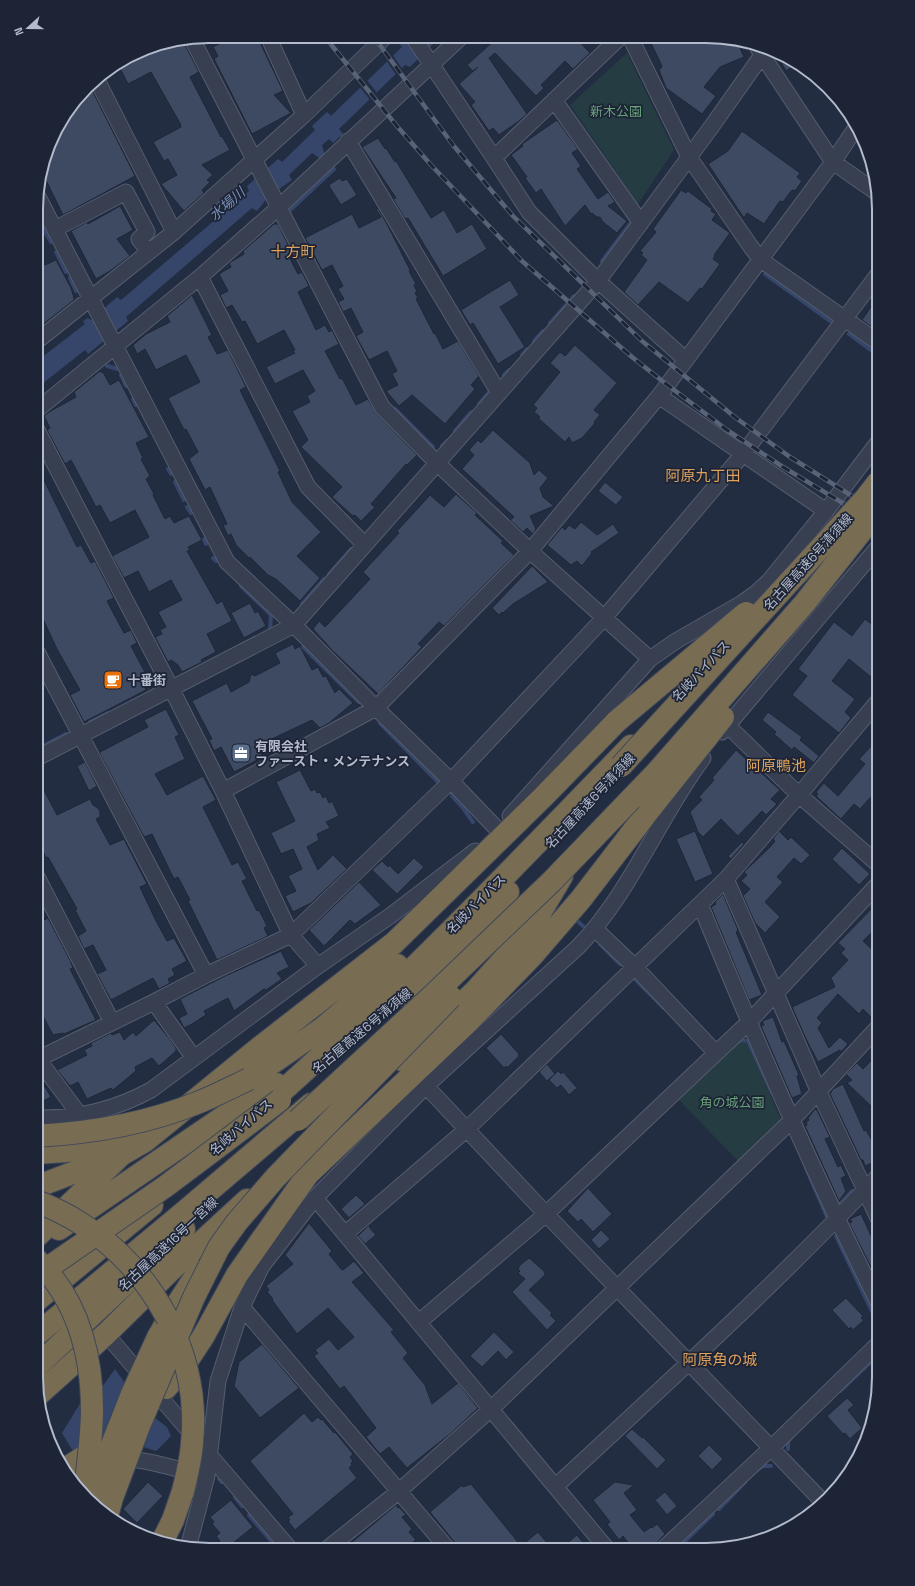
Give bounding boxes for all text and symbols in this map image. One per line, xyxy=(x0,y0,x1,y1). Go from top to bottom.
north arrow xyxy=(8,8,48,48)
text: N xyxy=(11,26,27,38)
park label: 新木公園 xyxy=(590,103,642,120)
water label: 水場川 xyxy=(205,182,250,225)
district label: 十方町 xyxy=(270,242,316,261)
district label: 阿原九丁田 xyxy=(665,466,741,485)
street label: 名古屋高速6号清須線 xyxy=(760,510,856,614)
street label: 名岐バイパス xyxy=(668,637,734,705)
cafe icon: 十番街 xyxy=(102,669,124,691)
place label: 十番街 xyxy=(127,672,166,689)
place label: 有限会社 ファースト・メンテナンス xyxy=(255,738,410,770)
office icon: 有限会社 ファースト・メンテナンス xyxy=(230,742,252,764)
street label: 名古屋高速6号清須線 xyxy=(541,750,639,852)
district label: 阿原鴨池 xyxy=(746,756,806,775)
street label: 名岐バイパス xyxy=(443,871,509,937)
street label: 名古屋高速6号清須線 xyxy=(309,984,415,1078)
park label: 角の城公園 xyxy=(699,1094,765,1111)
street label: 名岐バイパス xyxy=(206,1095,276,1159)
street label: 名古屋高速16号一宮線 xyxy=(115,1193,221,1295)
district label: 阿原角の城 xyxy=(682,1350,758,1369)

